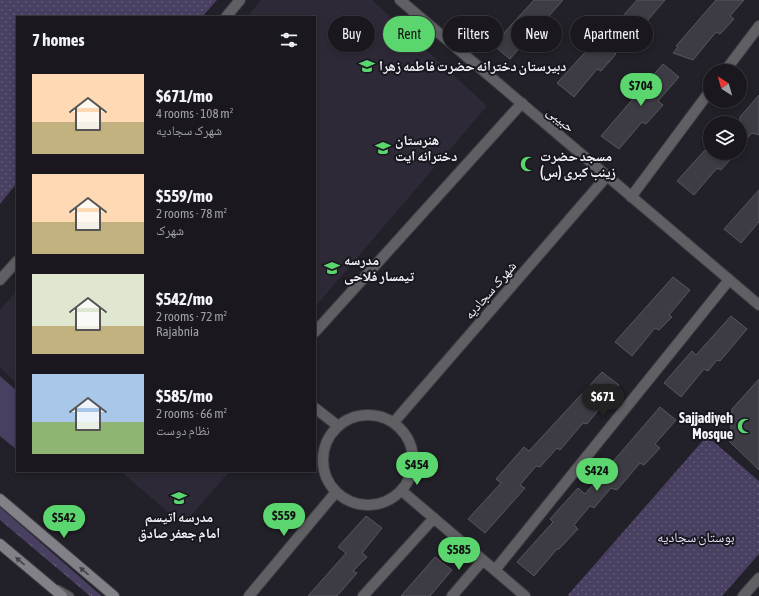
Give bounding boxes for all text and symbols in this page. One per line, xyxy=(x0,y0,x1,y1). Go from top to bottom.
chip: Buy xyxy=(328,16,375,52)
chip: Rent xyxy=(383,16,435,52)
chip: Filters xyxy=(443,16,503,52)
chip: New xyxy=(511,16,562,52)
chip: Apartment xyxy=(570,16,653,52)
icon: filters xyxy=(278,29,300,51)
text: 7 homes xyxy=(32,30,85,50)
school or university icon: دبیرستان دخترانه حضرت فاطمه زهرا xyxy=(358,57,376,75)
place label: دبیرستان دخترانه حضرت فاطمه زهرا xyxy=(379,58,566,75)
north arrow xyxy=(703,64,747,108)
map controls xyxy=(703,64,747,160)
pin: $704 xyxy=(617,73,665,107)
text: $704 xyxy=(629,78,653,93)
text: $671/mo xyxy=(156,86,213,106)
icon: home xyxy=(64,90,112,138)
street label: حبیبی xyxy=(543,103,578,136)
text: 4 rooms · 108 m² xyxy=(156,106,233,121)
button: layers xyxy=(703,116,747,160)
text: شهرک سجادیه xyxy=(156,123,222,138)
place label: هنرستان دخترانه ایت xyxy=(395,132,457,164)
school or university icon: هنرستان دخترانه ایت xyxy=(374,139,392,157)
place label: مسجد حضرت زینب کبری (س) xyxy=(540,148,616,181)
mosque icon: مسجد حضرت زینب کبری (س) xyxy=(519,155,537,173)
text: $559/mo xyxy=(156,186,213,206)
icon: home xyxy=(64,190,112,238)
text: 2 rooms · 78 m² xyxy=(156,206,227,221)
text: شهرک xyxy=(156,223,184,238)
place label: مدرسه تیمسار فلاحی xyxy=(344,252,414,285)
street label: شهرک سجادیه xyxy=(461,258,520,323)
school or university icon: مدرسه تیمسار فلاحی xyxy=(323,259,341,277)
text: $542/mo xyxy=(156,289,213,309)
icon: home xyxy=(64,290,112,338)
text: 2 rooms · 72 m² xyxy=(156,309,227,324)
text: Rajabnia xyxy=(156,324,199,339)
pin: $671 xyxy=(579,384,627,418)
text: $585/mo xyxy=(156,386,213,406)
text: $671 xyxy=(591,389,615,404)
icon: home xyxy=(64,390,112,438)
text: 2 rooms · 66 m² xyxy=(156,406,227,421)
place label: Sajjadiyeh Mosque xyxy=(679,410,733,442)
mosque icon: Sajjadiyeh Mosque xyxy=(736,417,754,435)
text: نظام دوست xyxy=(156,423,210,438)
pin: $454 xyxy=(393,452,441,486)
text: $454 xyxy=(405,457,429,472)
pin: $424 xyxy=(573,458,621,492)
text: $424 xyxy=(585,463,609,478)
school or university icon: مدرسه اتیسم امام جعفر صادق xyxy=(170,489,188,507)
pin: $559 xyxy=(260,503,308,537)
pin: $542 xyxy=(40,505,88,539)
text: $559 xyxy=(272,508,296,523)
place label: مدرسه اتیسم امام جعفر صادق xyxy=(138,509,220,543)
text: $542 xyxy=(52,510,76,525)
park label: بوستان سجادیه xyxy=(657,529,735,546)
pin: $585 xyxy=(435,537,483,571)
text: $585 xyxy=(447,542,471,557)
one-way arrow xyxy=(15,557,26,566)
one-way arrow xyxy=(79,566,90,575)

